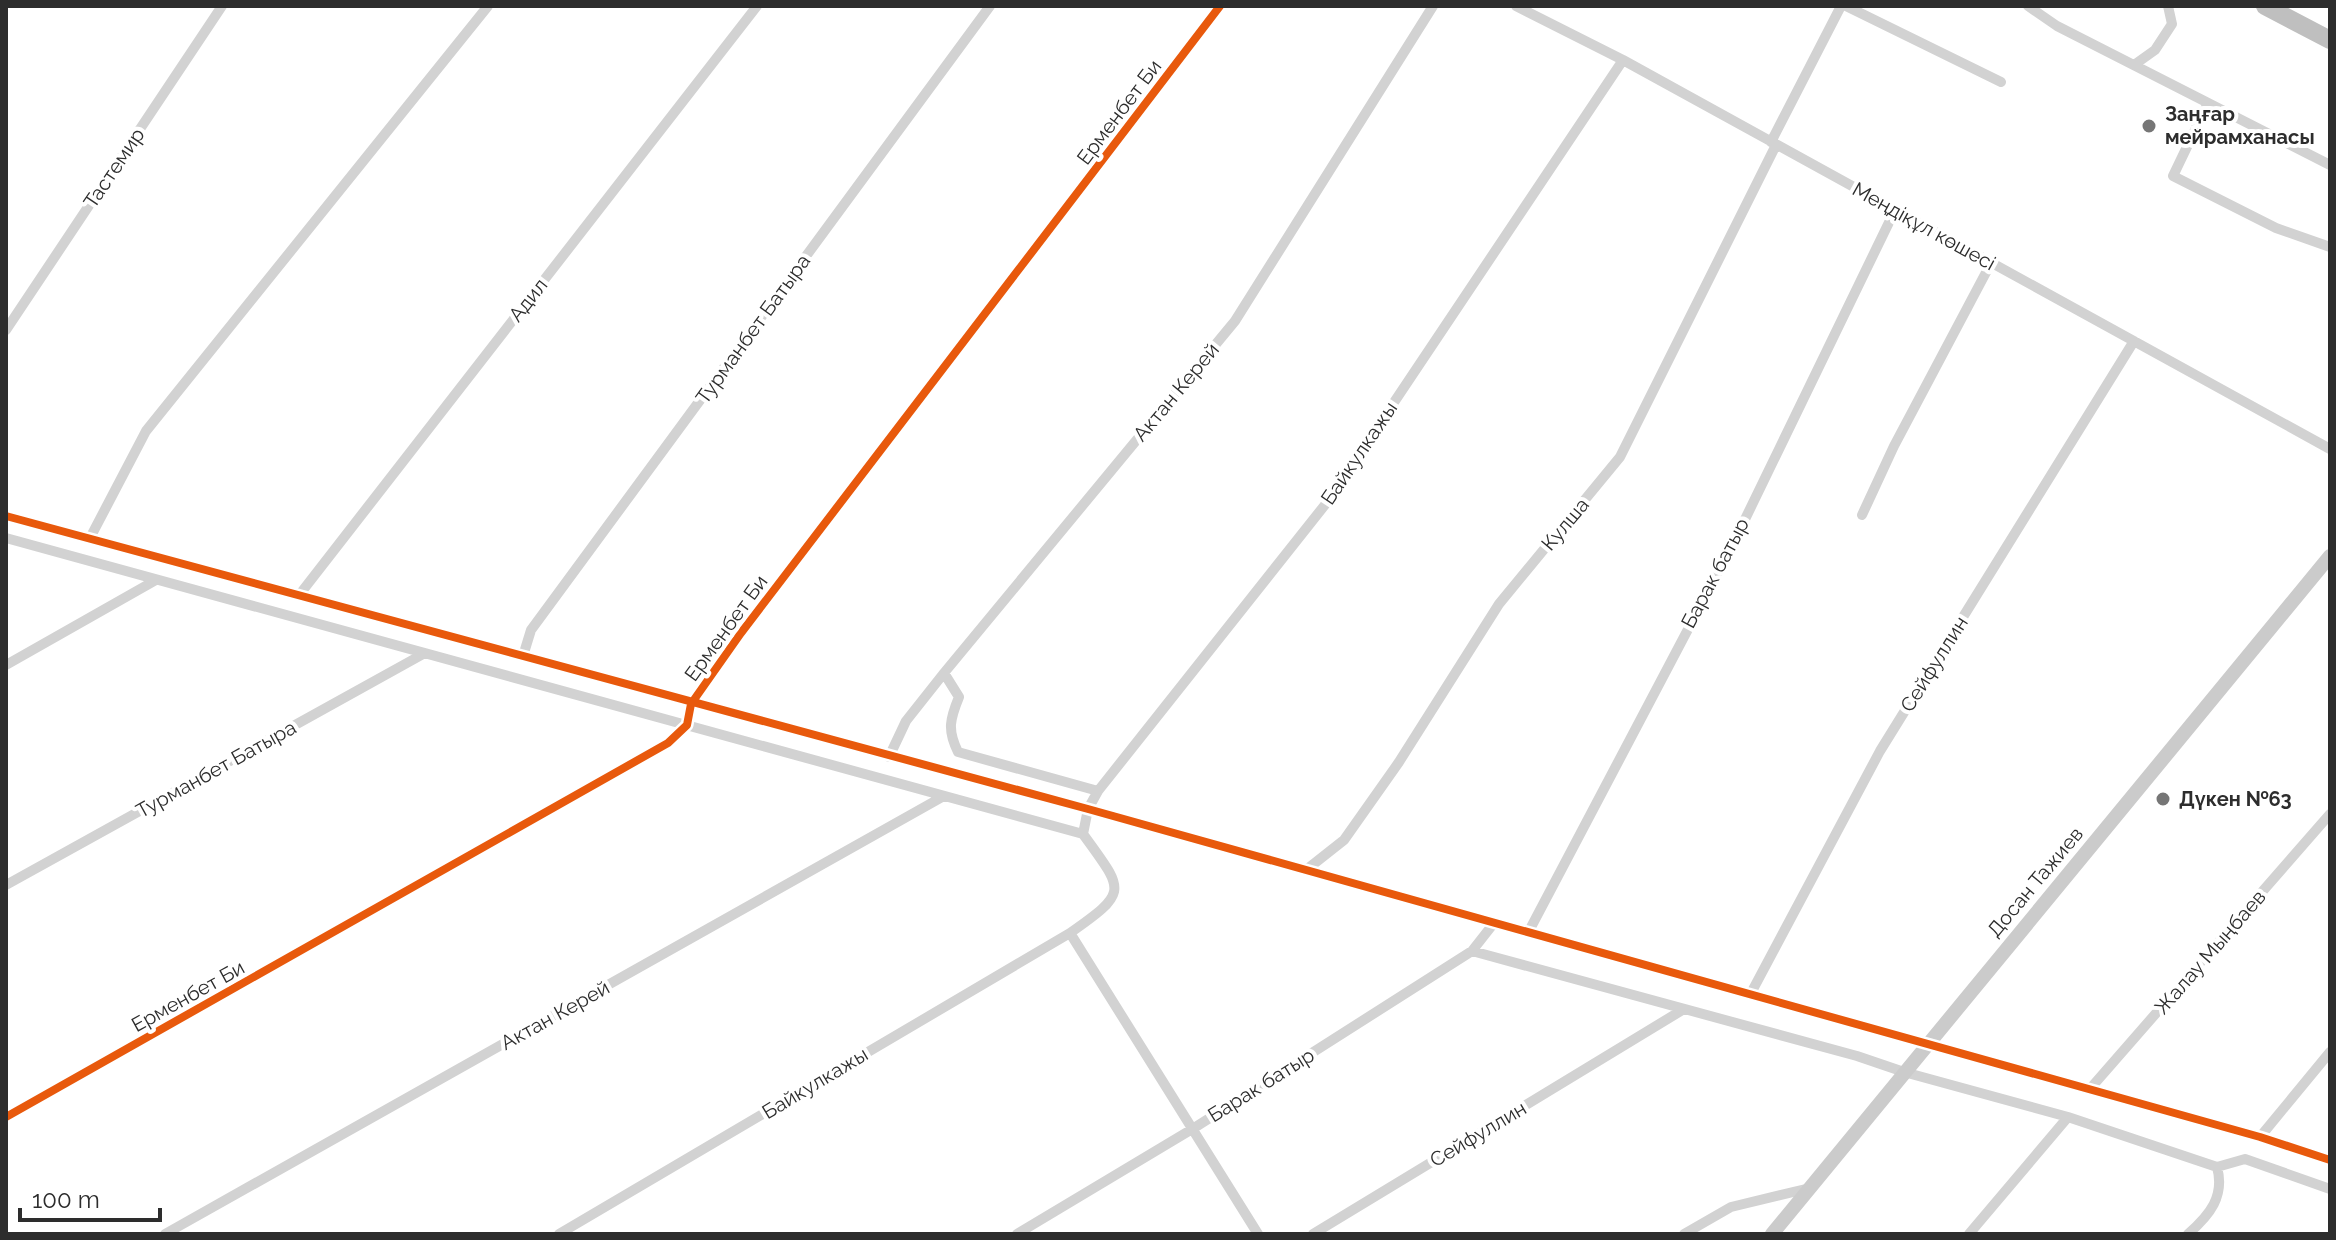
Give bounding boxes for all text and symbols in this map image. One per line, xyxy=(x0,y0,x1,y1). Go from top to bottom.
street label: Ерменбет Би xyxy=(1072,55,1166,169)
place label: Заңғар мейрамханасы xyxy=(2165,102,2315,149)
marker: Заңғар мейрамханасы xyxy=(2140,117,2158,135)
street label: Тастемир xyxy=(78,123,150,213)
street label: Меңдіқұл көшесі xyxy=(1848,177,2000,275)
street label: Турманбет Батыра xyxy=(691,250,815,408)
street label: Адил xyxy=(504,274,552,326)
street label: Актан Керей xyxy=(1128,338,1224,446)
street label: Байкулкажы xyxy=(1316,397,1402,509)
street label: Кулша xyxy=(1536,493,1594,555)
street label: Барак батыр xyxy=(1676,514,1754,632)
street label: Ерменбет Би xyxy=(679,570,773,686)
street label: Сейфуллин xyxy=(1895,612,1973,716)
street label: Турманбет Батыра xyxy=(132,715,300,823)
place label: Дүкен №63 xyxy=(2179,787,2292,811)
marker: Дүкен №63 xyxy=(2154,790,2172,808)
street label: Досан Тажиев xyxy=(1982,822,2088,942)
street label: Жалау Мыңбаев xyxy=(2150,885,2270,1019)
street label: Ерменбет Би xyxy=(127,955,249,1037)
street label: Актан Керей xyxy=(496,975,614,1055)
street label: Байкулкажы xyxy=(758,1042,872,1124)
street label: Барак батыр xyxy=(1203,1043,1319,1127)
street label: Сейфуллин xyxy=(1425,1096,1531,1172)
scale bar xyxy=(20,1172,160,1222)
text: 100 m xyxy=(32,1185,100,1214)

